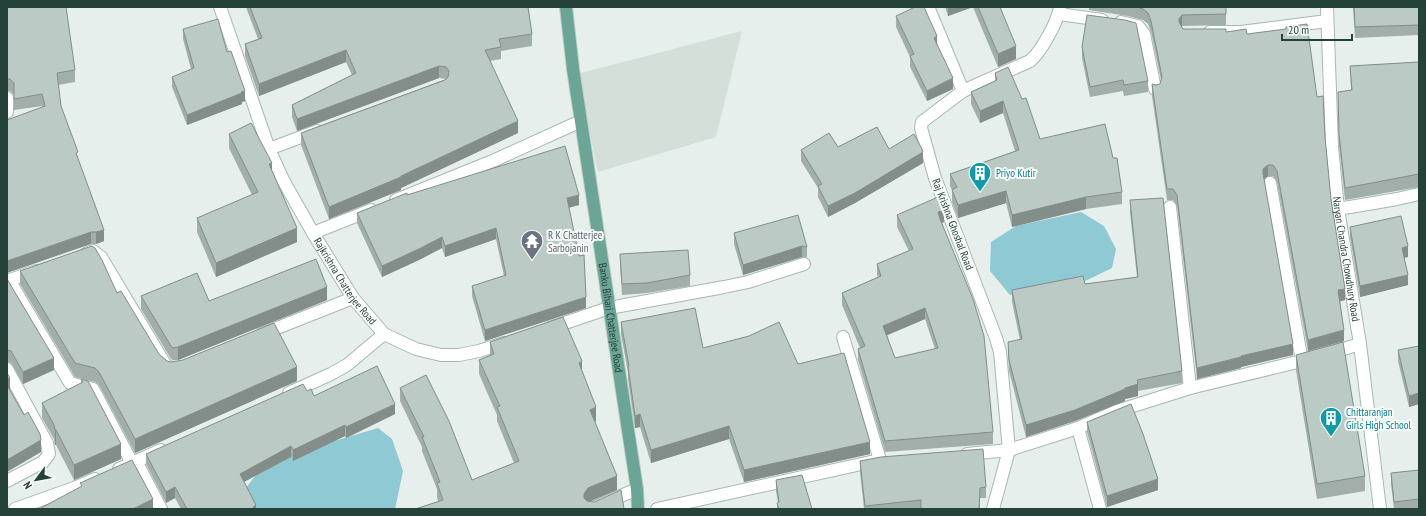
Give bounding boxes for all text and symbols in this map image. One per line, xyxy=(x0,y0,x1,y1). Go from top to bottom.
scale bar xyxy=(1282,16,1352,42)
text: 20 m xyxy=(1288,22,1309,37)
building icon: Priyo Kutir xyxy=(967,160,993,193)
place label: Priyo Kutir xyxy=(996,166,1036,180)
street label: Raj Krishna Ghoshal Road xyxy=(929,176,977,272)
street label: Naryan Chandra Chowdhury Road xyxy=(1330,196,1363,323)
temple icon: R K Chatterjee Sarbojanin xyxy=(519,228,545,261)
place label: R K Chatterjee Sarbojanin xyxy=(548,228,603,255)
street label: Rajkrishna Chatterjee Road xyxy=(311,235,380,328)
street label: Banku Bihari Chatterjee Road xyxy=(596,262,626,374)
building icon: Chittaranjan Girls High School xyxy=(1318,405,1344,438)
place label: Chittaranjan Girls High School xyxy=(1346,405,1412,432)
north arrow xyxy=(16,460,56,500)
text: N xyxy=(20,479,35,492)

